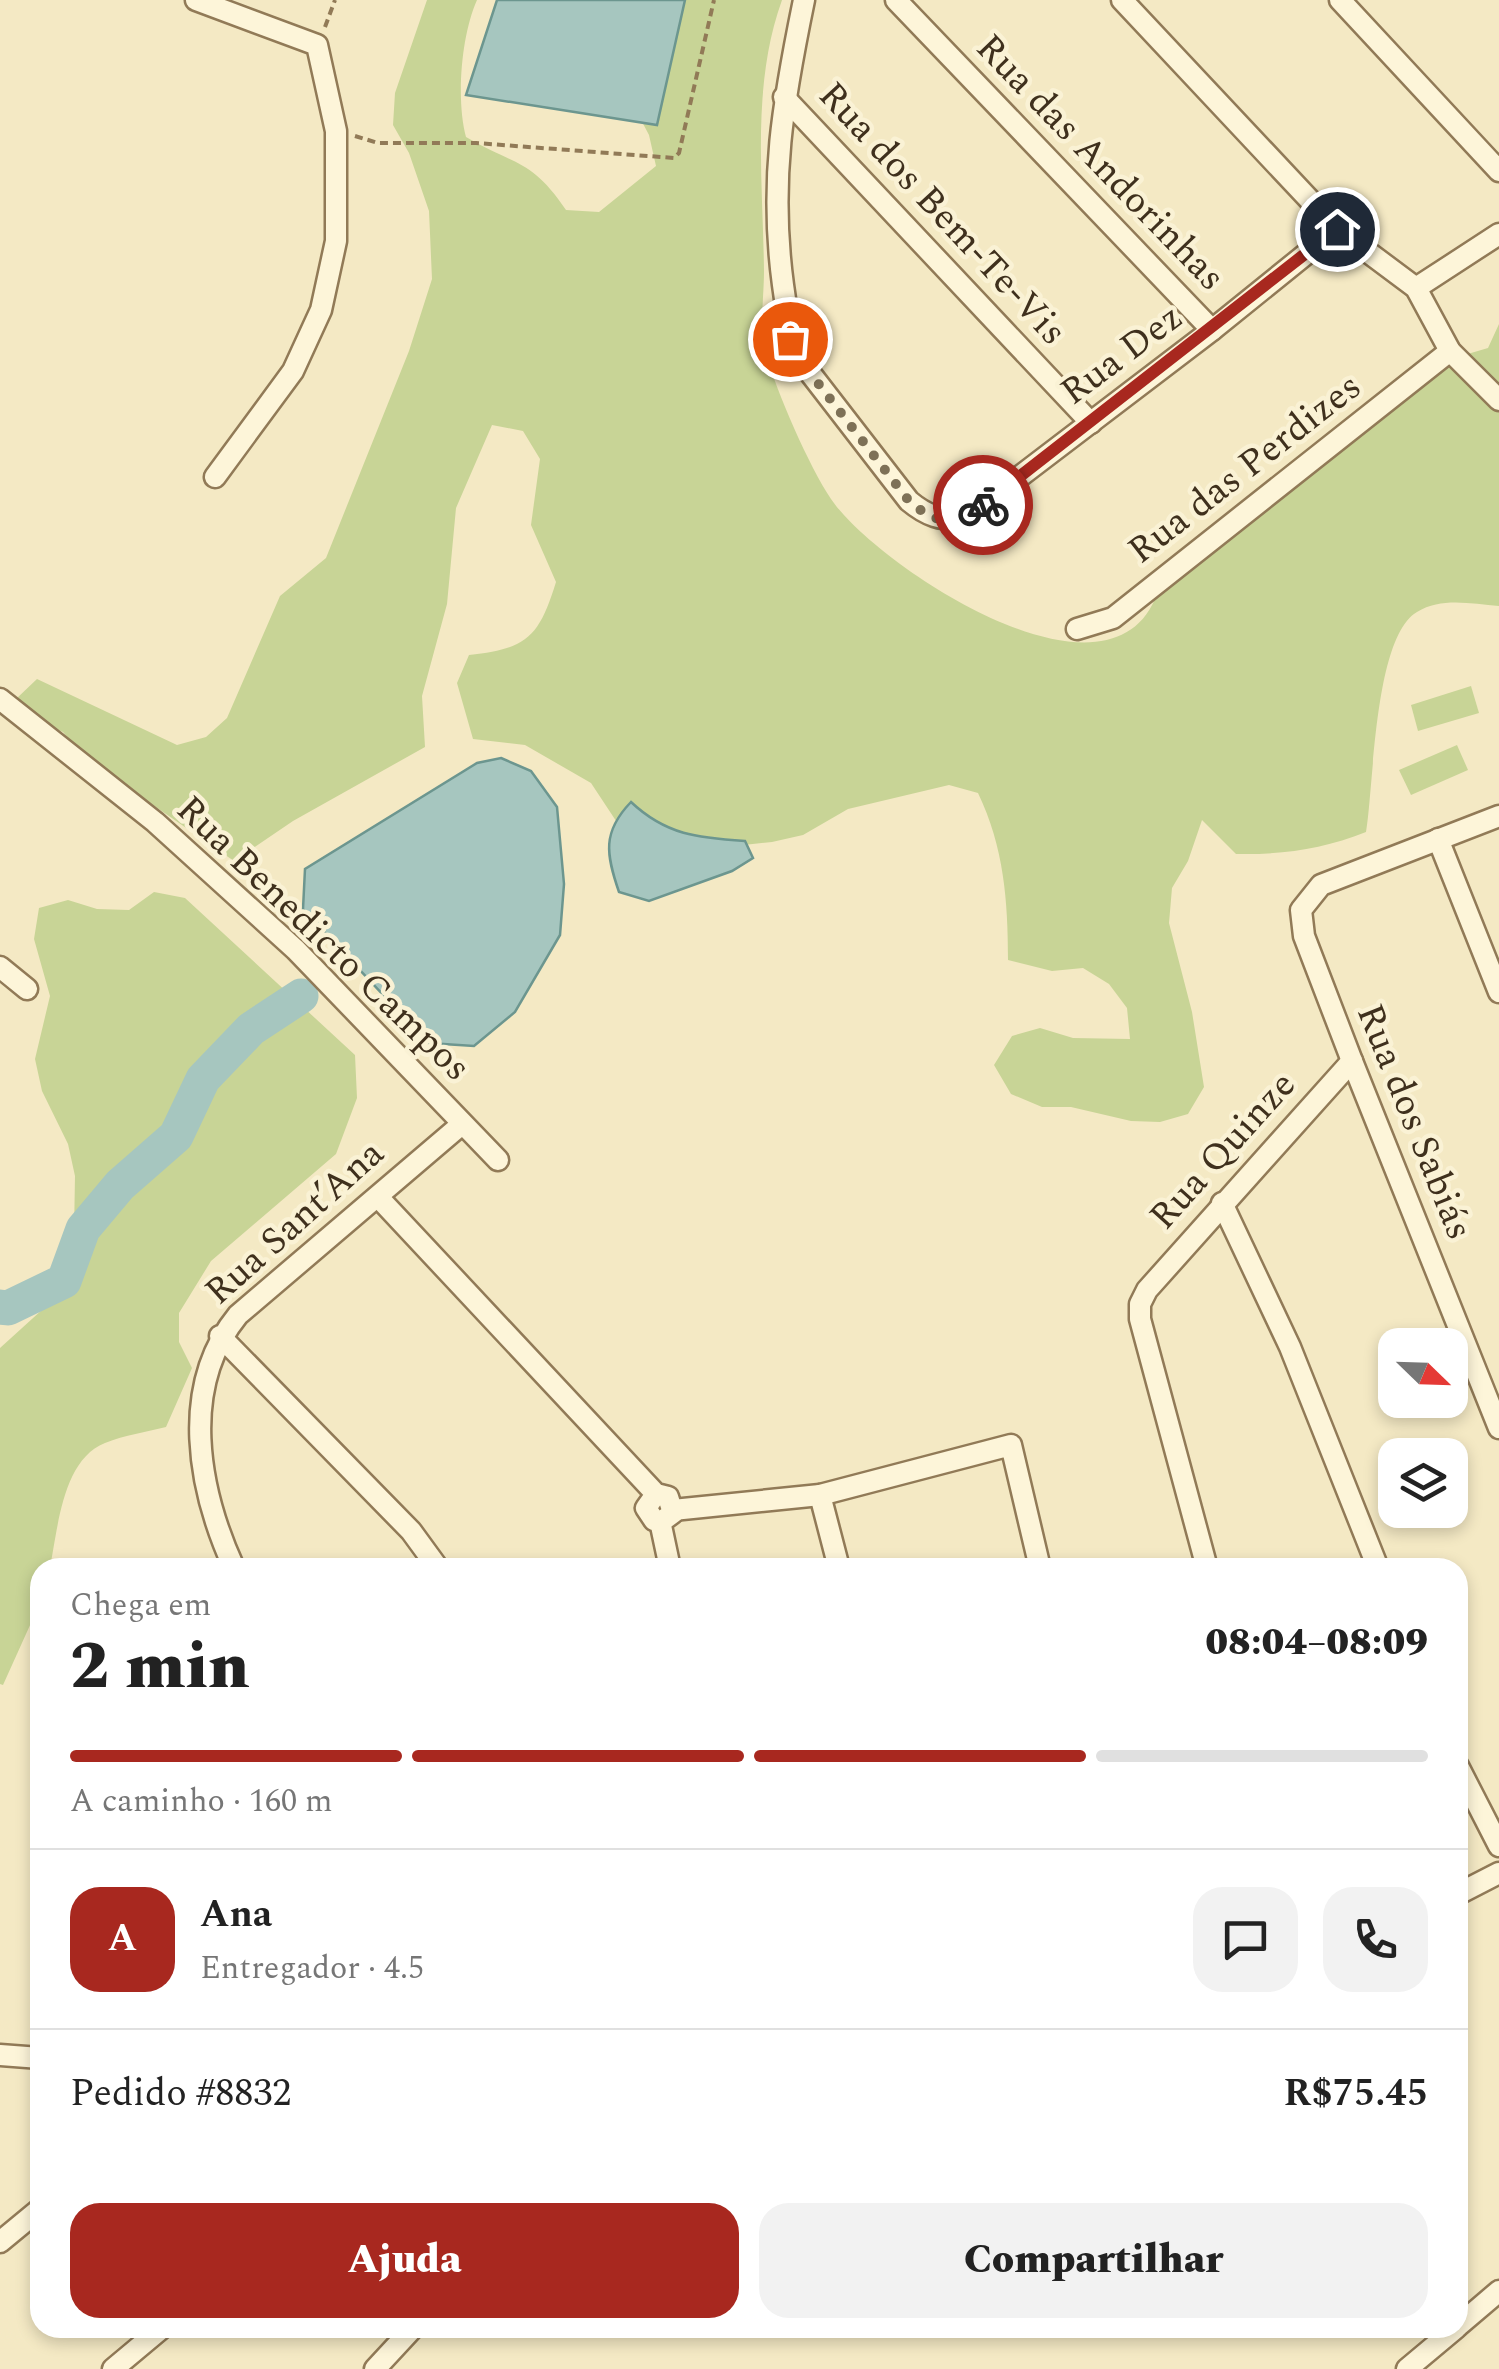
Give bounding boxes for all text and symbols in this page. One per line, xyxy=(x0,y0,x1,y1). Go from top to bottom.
street label: Rua das Andorinhas xyxy=(962,21,1238,305)
street label: Rua dos Bem-Te-Vis xyxy=(804,69,1080,359)
pin xyxy=(1295,187,1380,272)
icon: home xyxy=(1310,202,1365,257)
street label: Rua Dez xyxy=(1048,290,1196,420)
pin xyxy=(748,297,833,382)
icon: bag xyxy=(763,312,818,367)
street label: Rua das Perdizes xyxy=(1116,359,1374,579)
courier xyxy=(933,455,1033,555)
icon: bike xyxy=(956,478,1011,533)
street label: Rua Benedicto Campos xyxy=(162,782,484,1096)
street label: Rua dos Sabiás xyxy=(1340,995,1488,1249)
street label: Rua Quinze xyxy=(1136,1059,1310,1243)
street label: Rua Sant’Ana xyxy=(192,1126,398,1320)
north arrow xyxy=(1378,1328,1468,1418)
map controls xyxy=(1378,1328,1468,1528)
button: layers xyxy=(1378,1438,1468,1528)
text: Chega em xyxy=(70,1581,211,1630)
text: 08:04–08:09 xyxy=(1205,1614,1428,1672)
text: 2 min xyxy=(70,1618,250,1717)
text: A caminho · 160 m xyxy=(70,1777,332,1826)
text: Ana xyxy=(200,1886,272,1944)
button: chat xyxy=(1193,1887,1298,1992)
button: phone xyxy=(1323,1887,1428,1992)
text: A xyxy=(108,1910,137,1968)
text: Entregador · 4.5 xyxy=(200,1944,424,1993)
text: Pedido #8832 xyxy=(70,2065,291,2123)
text: R$75.45 xyxy=(1284,2065,1428,2123)
button: Ajuda xyxy=(70,2203,739,2318)
button: Compartilhar xyxy=(759,2203,1428,2318)

